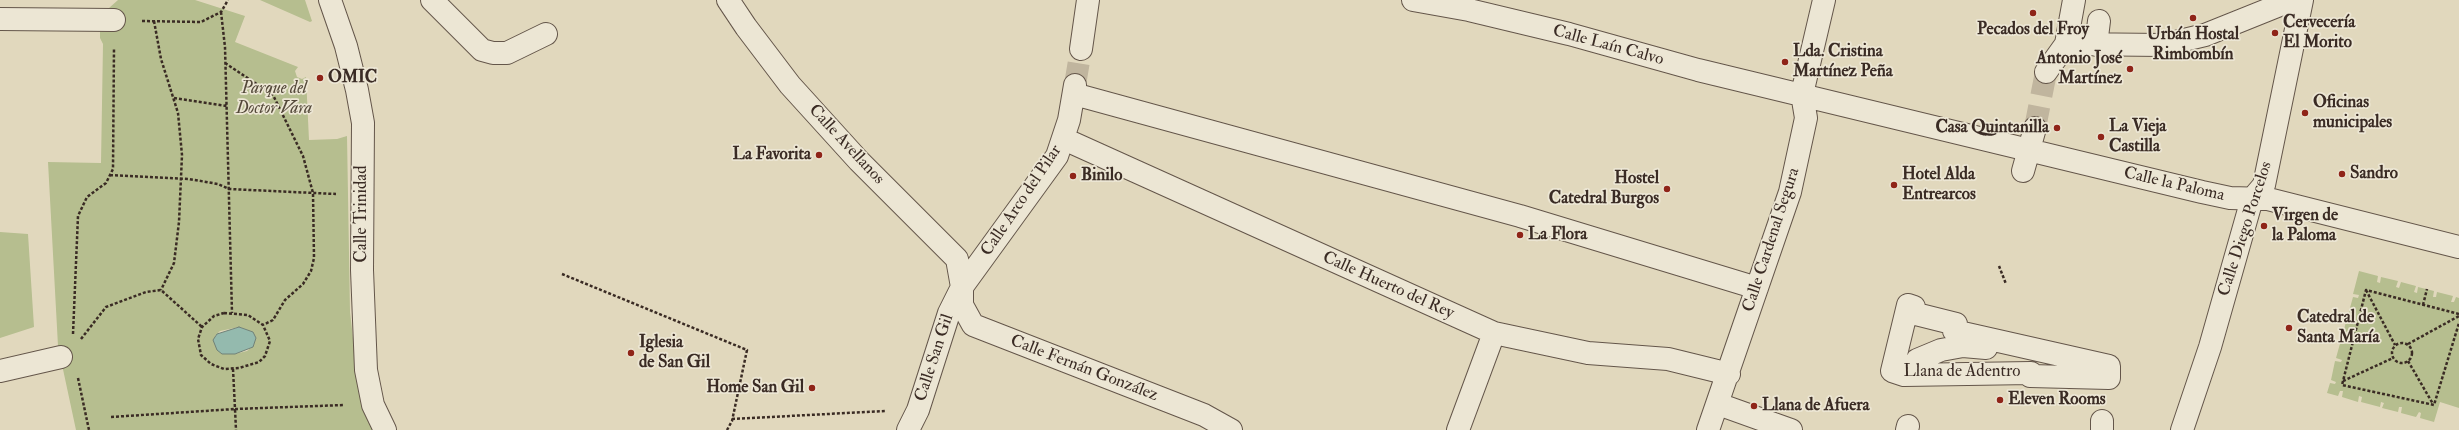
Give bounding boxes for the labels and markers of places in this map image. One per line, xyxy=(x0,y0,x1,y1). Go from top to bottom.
marker: Pecados del Froy xyxy=(2028,8,2038,18)
marker: Urbán Hostal Rimbombín xyxy=(2188,13,2198,23)
place label: Cervecería El Morito xyxy=(2283,13,2355,53)
place label: Pecados del Froy xyxy=(1977,20,2089,40)
place label: Urbán Hostal Rimbombín xyxy=(2147,25,2239,65)
marker: Cervecería El Morito xyxy=(2270,28,2280,38)
place label: Lda. Cristina Martínez Peña xyxy=(1793,42,1893,82)
place label: Antonio José Martínez xyxy=(2036,49,2122,89)
marker: Lda. Cristina Martínez Peña xyxy=(1780,57,1790,67)
marker: Antonio José Martínez xyxy=(2125,64,2135,74)
place label: OMIC xyxy=(328,68,377,88)
marker: OMIC xyxy=(315,73,325,83)
place label: Oficinas municipales xyxy=(2313,93,2392,133)
marker: Oficinas municipales xyxy=(2300,108,2310,118)
place label: La Vieja Castilla xyxy=(2109,117,2166,157)
place label: Casa Quintanilla xyxy=(1935,118,2049,138)
marker: Casa Quintanilla xyxy=(2052,123,2062,133)
marker: La Vieja Castilla xyxy=(2096,132,2106,142)
place label: La Favorita xyxy=(733,145,811,165)
marker: La Favorita xyxy=(814,150,824,160)
place label: Sandro xyxy=(2350,164,2398,184)
place label: Hotel Alda Entrearcos xyxy=(1902,165,1976,205)
place label: Binilo xyxy=(1081,166,1122,186)
place label: Hostel Catedral Burgos xyxy=(1549,169,1659,209)
marker: Sandro xyxy=(2337,169,2347,179)
marker: Binilo xyxy=(1068,171,1078,181)
marker: Hotel Alda Entrearcos xyxy=(1889,180,1899,190)
marker: Hostel Catedral Burgos xyxy=(1662,184,1672,194)
place label: Virgen de la Paloma xyxy=(2272,206,2338,246)
marker: Virgen de la Paloma xyxy=(2259,221,2269,231)
place label: La Flora xyxy=(1528,225,1587,245)
marker: La Flora xyxy=(1515,230,1525,240)
place label: Catedral de Santa María xyxy=(2297,308,2379,348)
marker: Catedral de Santa María xyxy=(2284,323,2294,333)
place label: Iglesia de San Gil xyxy=(639,333,710,373)
marker: Iglesia de San Gil xyxy=(626,348,636,358)
place label: Home San Gil xyxy=(706,378,804,398)
marker: Home San Gil xyxy=(807,383,817,393)
place label: Eleven Rooms xyxy=(2008,390,2106,410)
marker: Eleven Rooms xyxy=(1995,395,2005,405)
place label: Llana de Afuera xyxy=(1762,396,1870,416)
marker: Llana de Afuera xyxy=(1749,401,1759,411)

